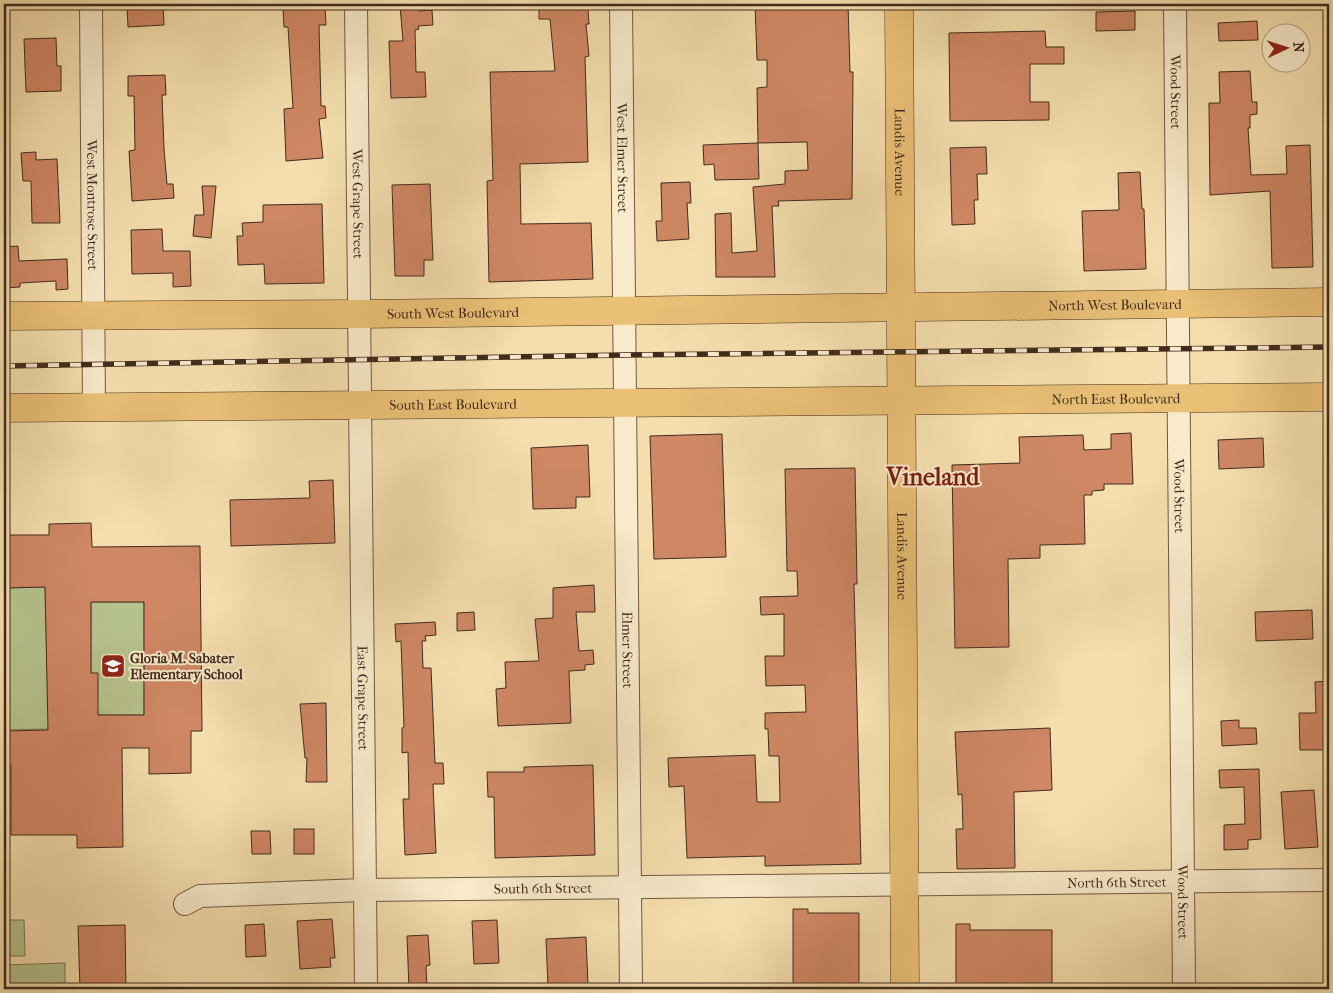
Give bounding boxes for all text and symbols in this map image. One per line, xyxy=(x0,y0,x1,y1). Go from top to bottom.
north arrow xyxy=(1260,22,1310,72)
text: N xyxy=(1290,41,1307,53)
street label: Wood Street xyxy=(1166,54,1184,129)
street label: West Elmer Street xyxy=(613,102,631,213)
street label: Landis Avenue xyxy=(891,108,908,196)
street label: West Montrose Street xyxy=(83,139,101,270)
street label: West Grape Street xyxy=(348,148,367,259)
street label: North West Boulevard xyxy=(1048,296,1182,314)
street label: South West Boulevard xyxy=(387,304,520,323)
street label: North East Boulevard xyxy=(1051,390,1181,408)
street label: South East Boulevard xyxy=(389,396,517,414)
street label: Wood Street xyxy=(1170,458,1188,533)
district label: Vineland xyxy=(886,463,980,491)
street label: Landis Avenue xyxy=(893,512,911,600)
street label: Elmer Street xyxy=(618,611,636,689)
street label: East Grape Street xyxy=(354,645,372,751)
place label: Gloria M. Sabater Elementary School xyxy=(130,650,243,683)
school or university icon: Gloria M. Sabater Elementary School xyxy=(100,653,126,679)
street label: Wood Street xyxy=(1174,864,1192,939)
street label: North 6th Street xyxy=(1067,874,1167,892)
street label: South 6th Street xyxy=(494,880,592,898)

